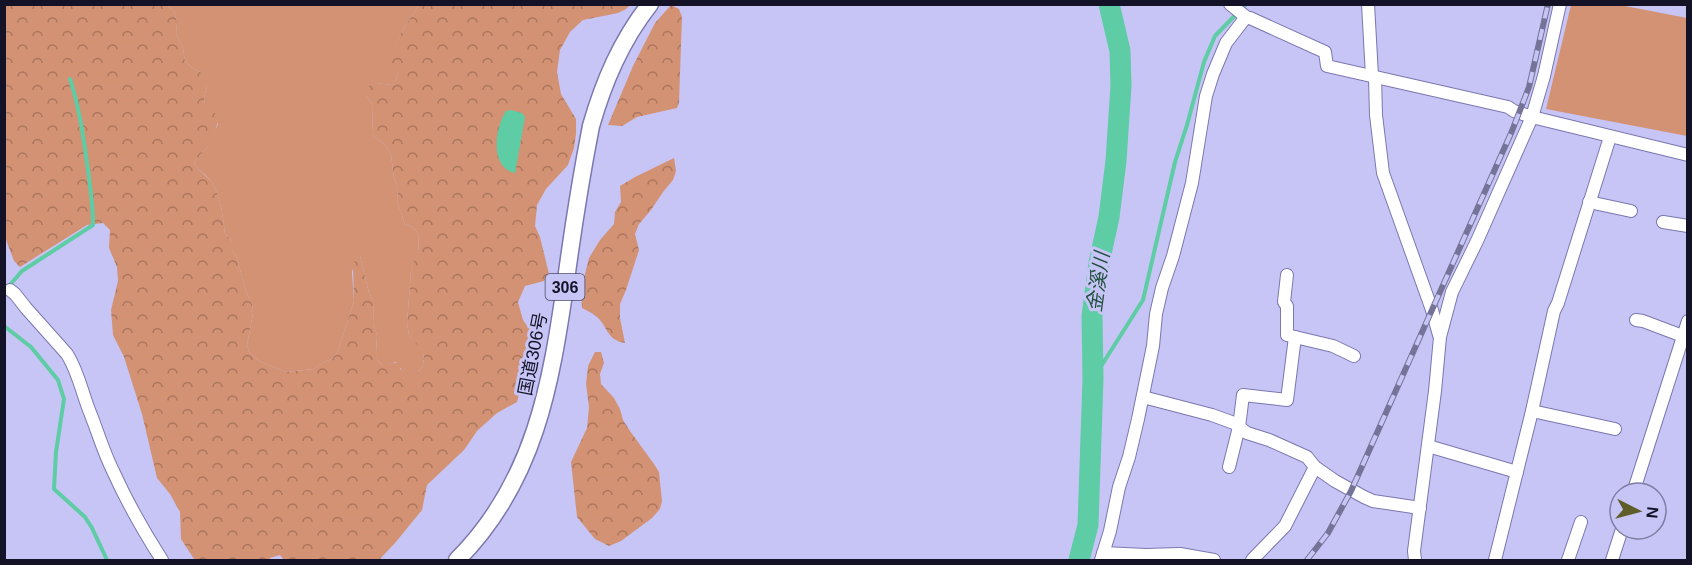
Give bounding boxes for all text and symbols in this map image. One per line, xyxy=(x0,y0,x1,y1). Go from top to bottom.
water label: 金溪川 xyxy=(1083,249,1113,313)
road number: 306 xyxy=(546,274,584,300)
street label: 国道306号 xyxy=(515,311,551,397)
north arrow xyxy=(1608,481,1668,541)
text: N xyxy=(1643,506,1661,519)

